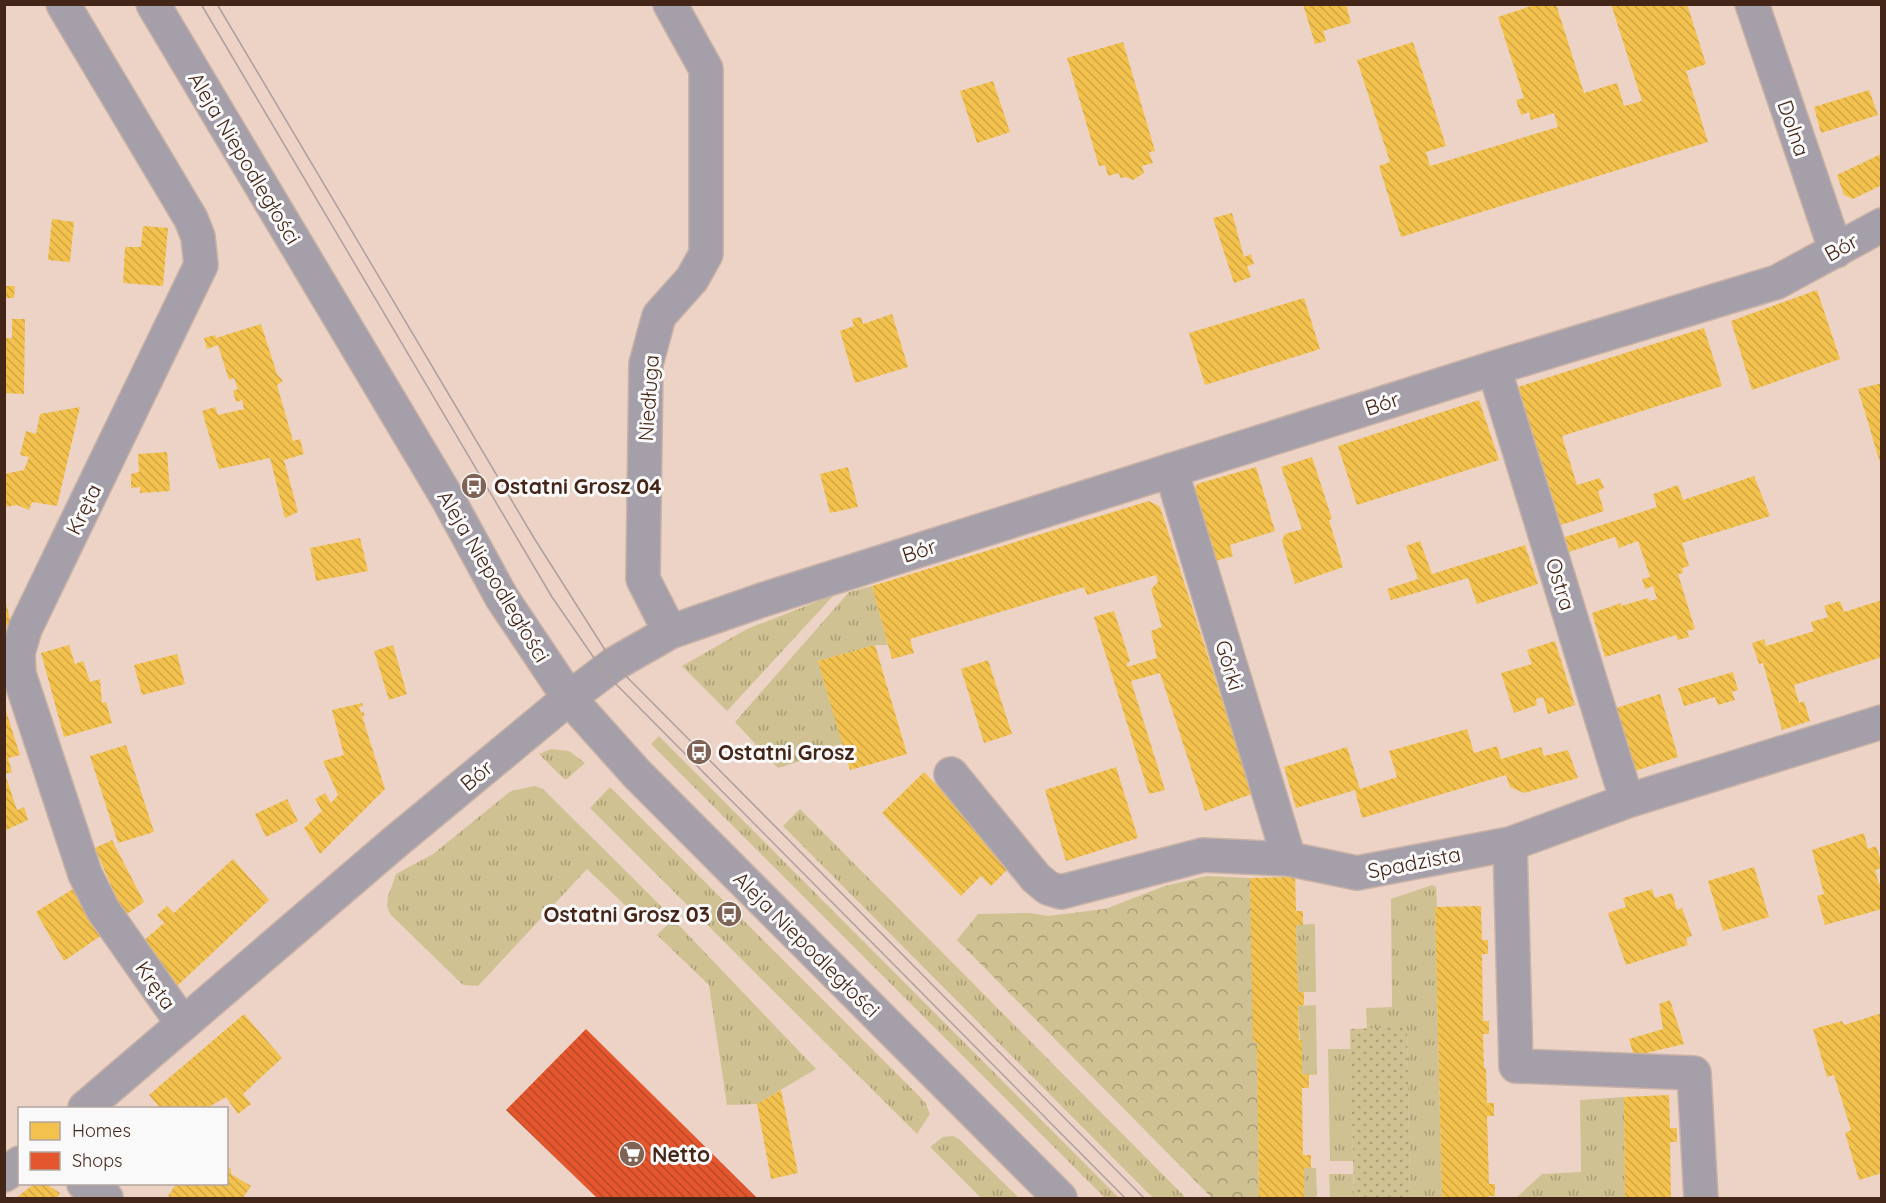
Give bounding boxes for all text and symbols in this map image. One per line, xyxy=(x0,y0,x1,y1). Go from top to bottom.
street label: Aleja Niepodległości xyxy=(183,67,307,249)
street label: Dolna xyxy=(1772,97,1816,159)
street label: Bór xyxy=(1820,227,1862,267)
street label: Niedługa xyxy=(632,354,664,442)
street label: Bór xyxy=(1362,385,1402,421)
bus stop icon: Ostatni Grosz 04 xyxy=(459,471,489,501)
place label: Ostatni Grosz 04 xyxy=(494,473,662,499)
street label: Kręta xyxy=(60,479,106,539)
street label: Aleja Niepodległości xyxy=(432,485,556,667)
street label: Bór xyxy=(899,532,939,568)
street label: Ostra xyxy=(1541,555,1581,613)
street label: Górki xyxy=(1210,637,1250,693)
bus stop icon: Ostatni Grosz xyxy=(684,737,714,767)
place label: Ostatni Grosz xyxy=(718,739,854,765)
street label: Bór xyxy=(454,754,498,796)
street label: Spadzista xyxy=(1365,840,1463,884)
street label: Aleja Niepodległości xyxy=(728,865,886,1023)
bus stop icon: Ostatni Grosz 03 xyxy=(714,899,744,929)
place label: Ostatni Grosz 03 xyxy=(544,901,710,927)
street label: Kręta xyxy=(130,956,182,1014)
legend xyxy=(18,1107,228,1185)
text: Homes xyxy=(72,1119,131,1142)
supermarket icon: Netto xyxy=(617,1139,647,1169)
place label: Netto xyxy=(652,1141,710,1167)
text: Shops xyxy=(72,1149,123,1172)

